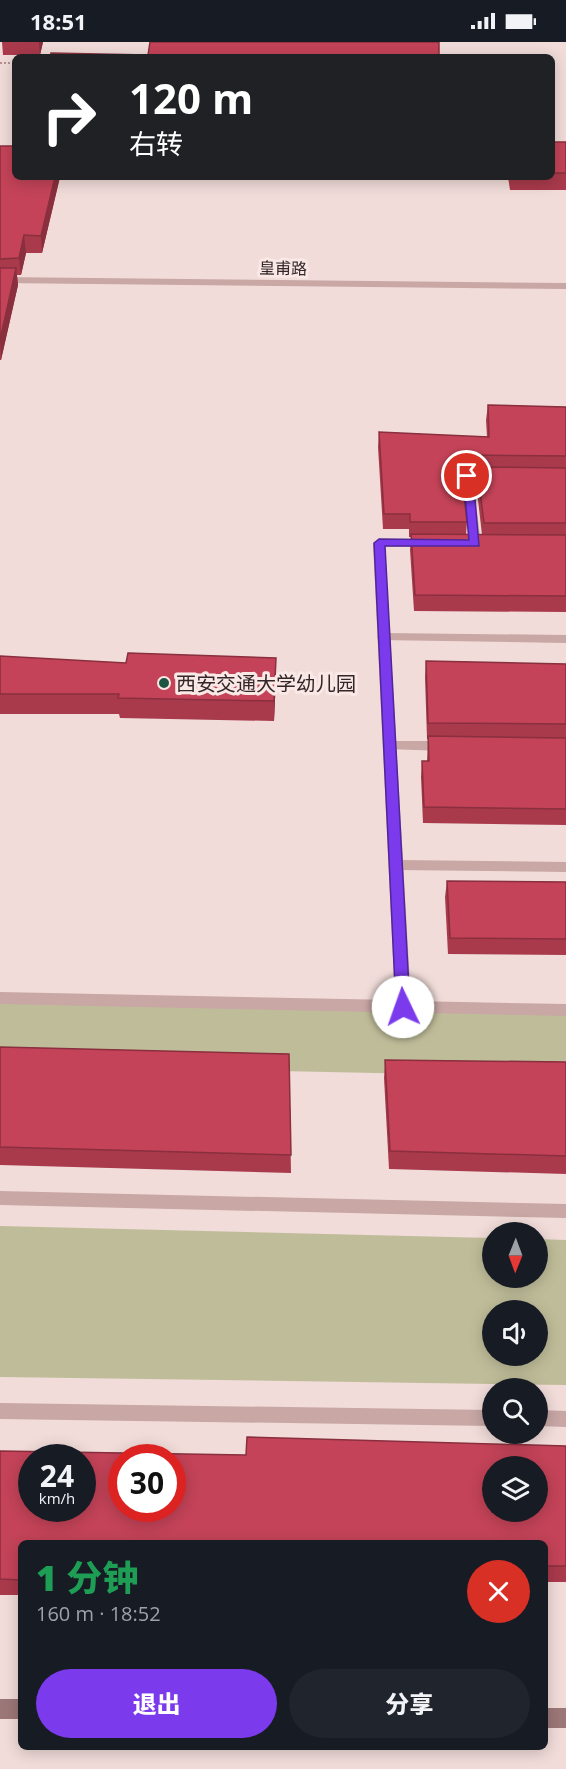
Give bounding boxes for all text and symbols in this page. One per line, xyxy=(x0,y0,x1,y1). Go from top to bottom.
text: 18:51 xyxy=(30,6,87,36)
text: 120 m xyxy=(129,69,253,126)
icon: right xyxy=(30,78,108,156)
text: 右转 xyxy=(129,125,183,162)
street label: 皇甫路 xyxy=(259,257,307,279)
pin xyxy=(441,450,492,501)
icon: arrive xyxy=(450,459,483,492)
place label: 西安交通大学幼儿园 xyxy=(176,670,356,697)
marker: 西安交通大学幼儿园 xyxy=(157,676,171,690)
position arrow xyxy=(371,975,435,1039)
north arrow xyxy=(482,1222,548,1288)
map controls xyxy=(482,1222,548,1522)
button: sound xyxy=(482,1300,548,1366)
button: search xyxy=(482,1378,548,1444)
speed limit sign: 30 xyxy=(108,1444,186,1522)
text: 24 xyxy=(40,1455,74,1496)
button: layers xyxy=(482,1456,548,1522)
text: km/h xyxy=(39,1488,75,1508)
text: 1 分钟 xyxy=(36,1553,138,1602)
button: close xyxy=(467,1560,530,1623)
text: 160 m · 18:52 xyxy=(36,1600,161,1627)
button: 退出 xyxy=(36,1669,277,1738)
button: 分享 xyxy=(289,1669,530,1738)

